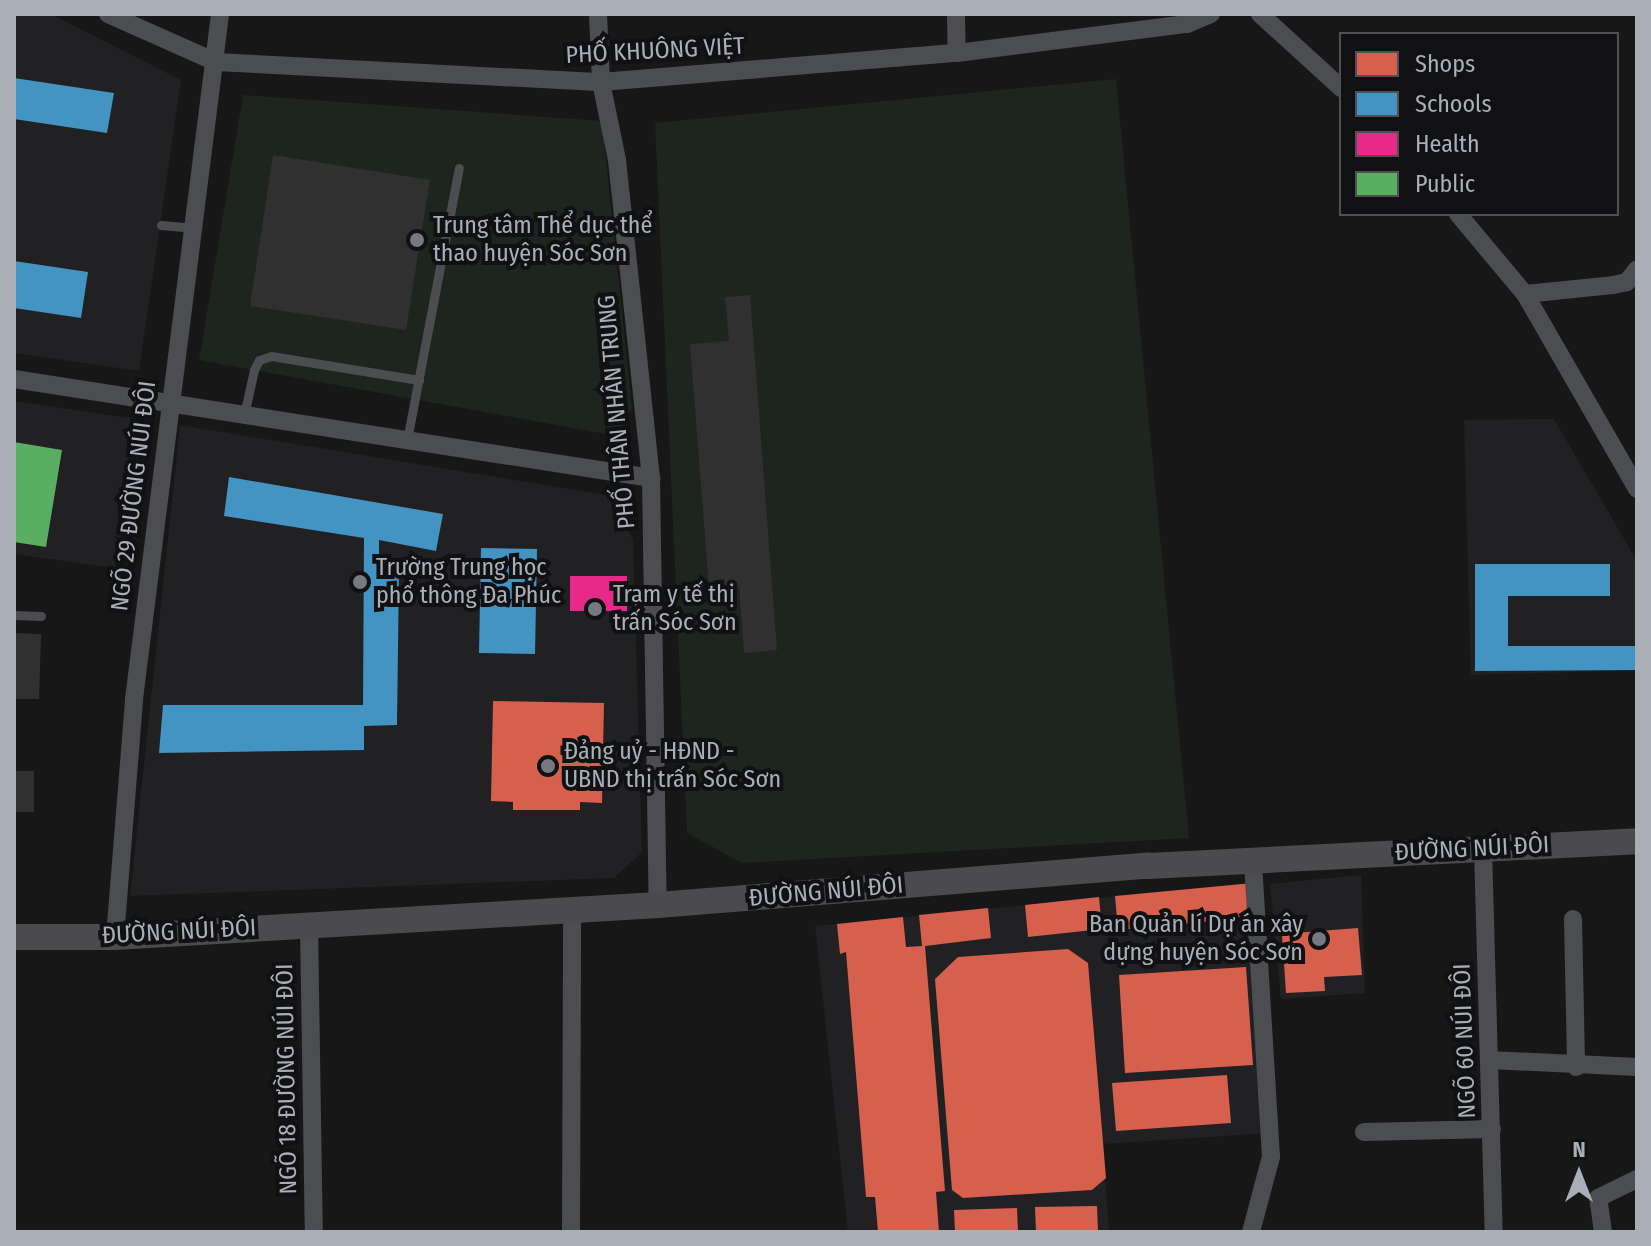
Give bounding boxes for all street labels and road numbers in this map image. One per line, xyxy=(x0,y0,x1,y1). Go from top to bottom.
street label: PHỐ KHUÔNG VIỆT xyxy=(565,32,745,70)
street label: PHỐ THÂN NHÂN TRUNG xyxy=(592,294,642,530)
street label: NGÕ 29 ĐƯỜNG NÚI ĐÔI xyxy=(106,379,162,613)
street label: ĐƯỜNG NÚI ĐÔI xyxy=(1394,831,1550,867)
street label: ĐƯỜNG NÚI ĐÔI xyxy=(748,871,904,913)
street label: ĐƯỜNG NÚI ĐÔI xyxy=(101,914,257,950)
street label: NGÕ 18 ĐƯỜNG NÚI ĐÔI xyxy=(271,963,303,1195)
street label: NGÕ 60 NÚI ĐÔI xyxy=(1448,963,1482,1119)

